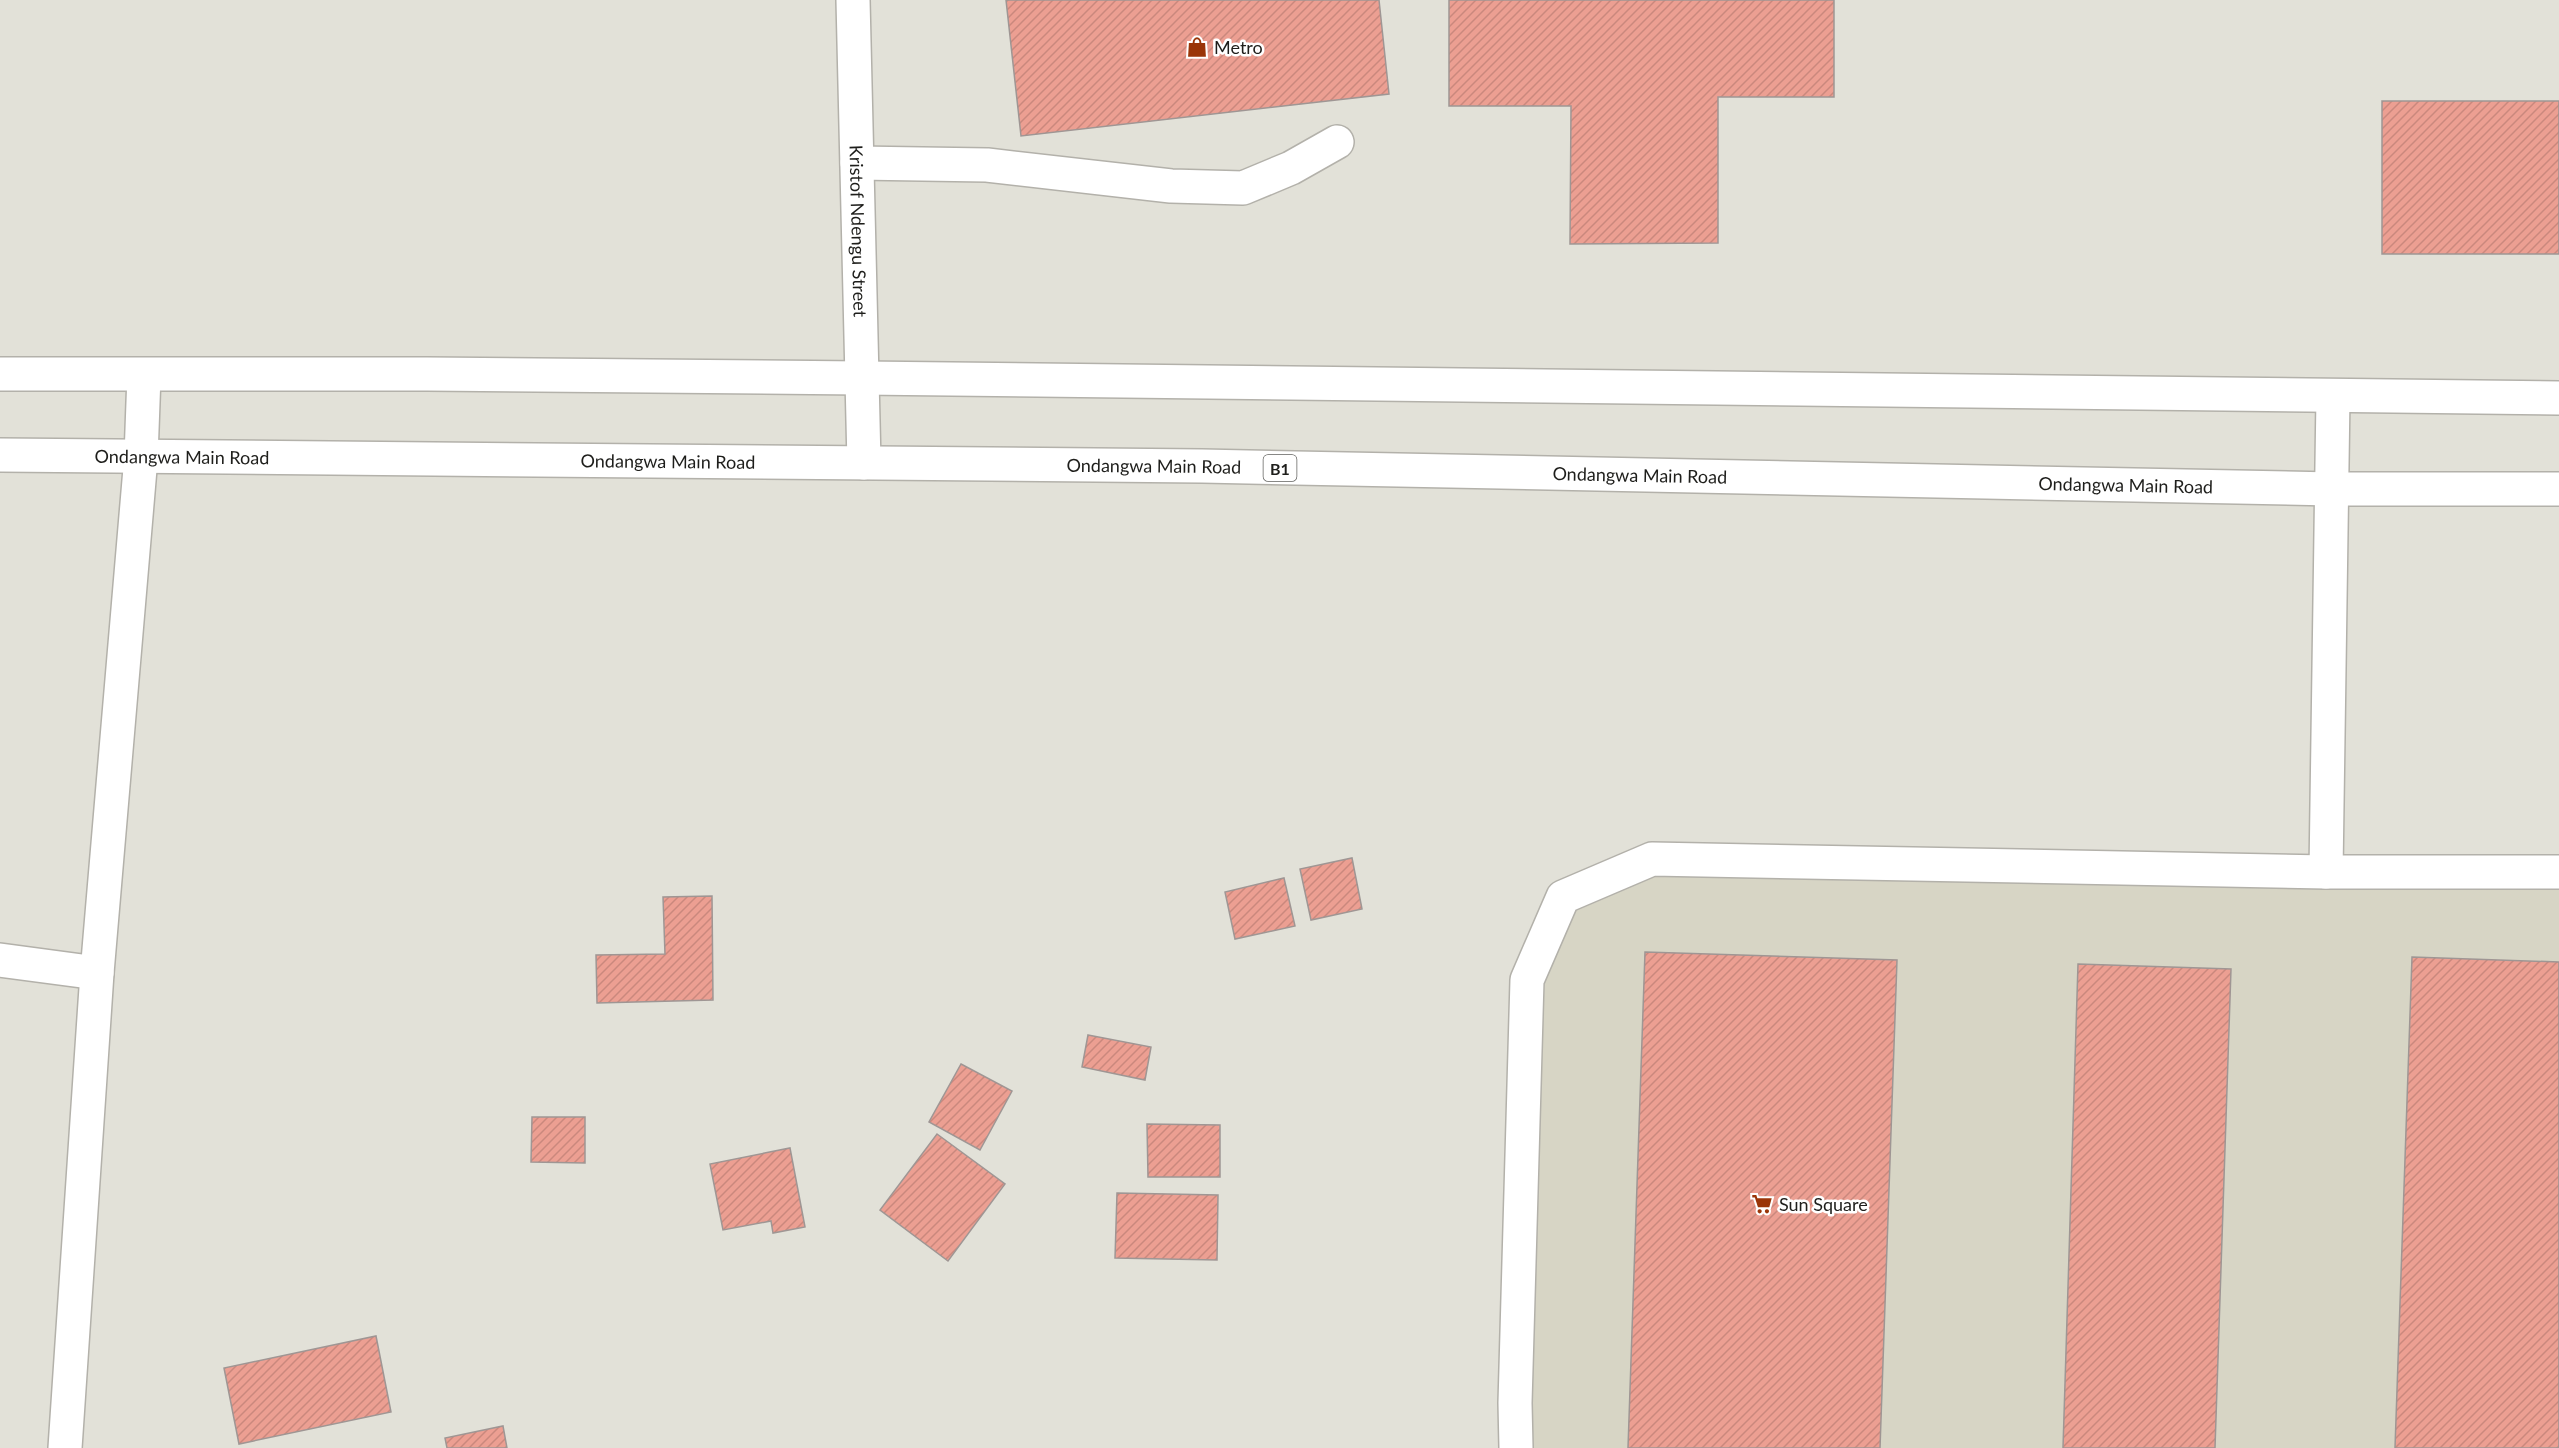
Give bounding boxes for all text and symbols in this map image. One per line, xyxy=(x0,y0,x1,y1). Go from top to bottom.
shop icon: Metro xyxy=(1185,35,1209,59)
place label: Metro xyxy=(1214,36,1263,58)
street label: Kristof Ndengu Street xyxy=(845,145,872,318)
street label: Ondangwa Main Road xyxy=(95,445,269,468)
street label: Ondangwa Main Road xyxy=(581,449,755,473)
street label: Ondangwa Main Road xyxy=(1067,454,1242,478)
road number: B1 xyxy=(1264,455,1296,481)
street label: Ondangwa Main Road xyxy=(1552,462,1727,488)
street label: Ondangwa Main Road xyxy=(2038,472,2213,498)
supermarket icon: Sun Square xyxy=(1750,1192,1774,1216)
place label: Sun Square xyxy=(1779,1193,1868,1215)

